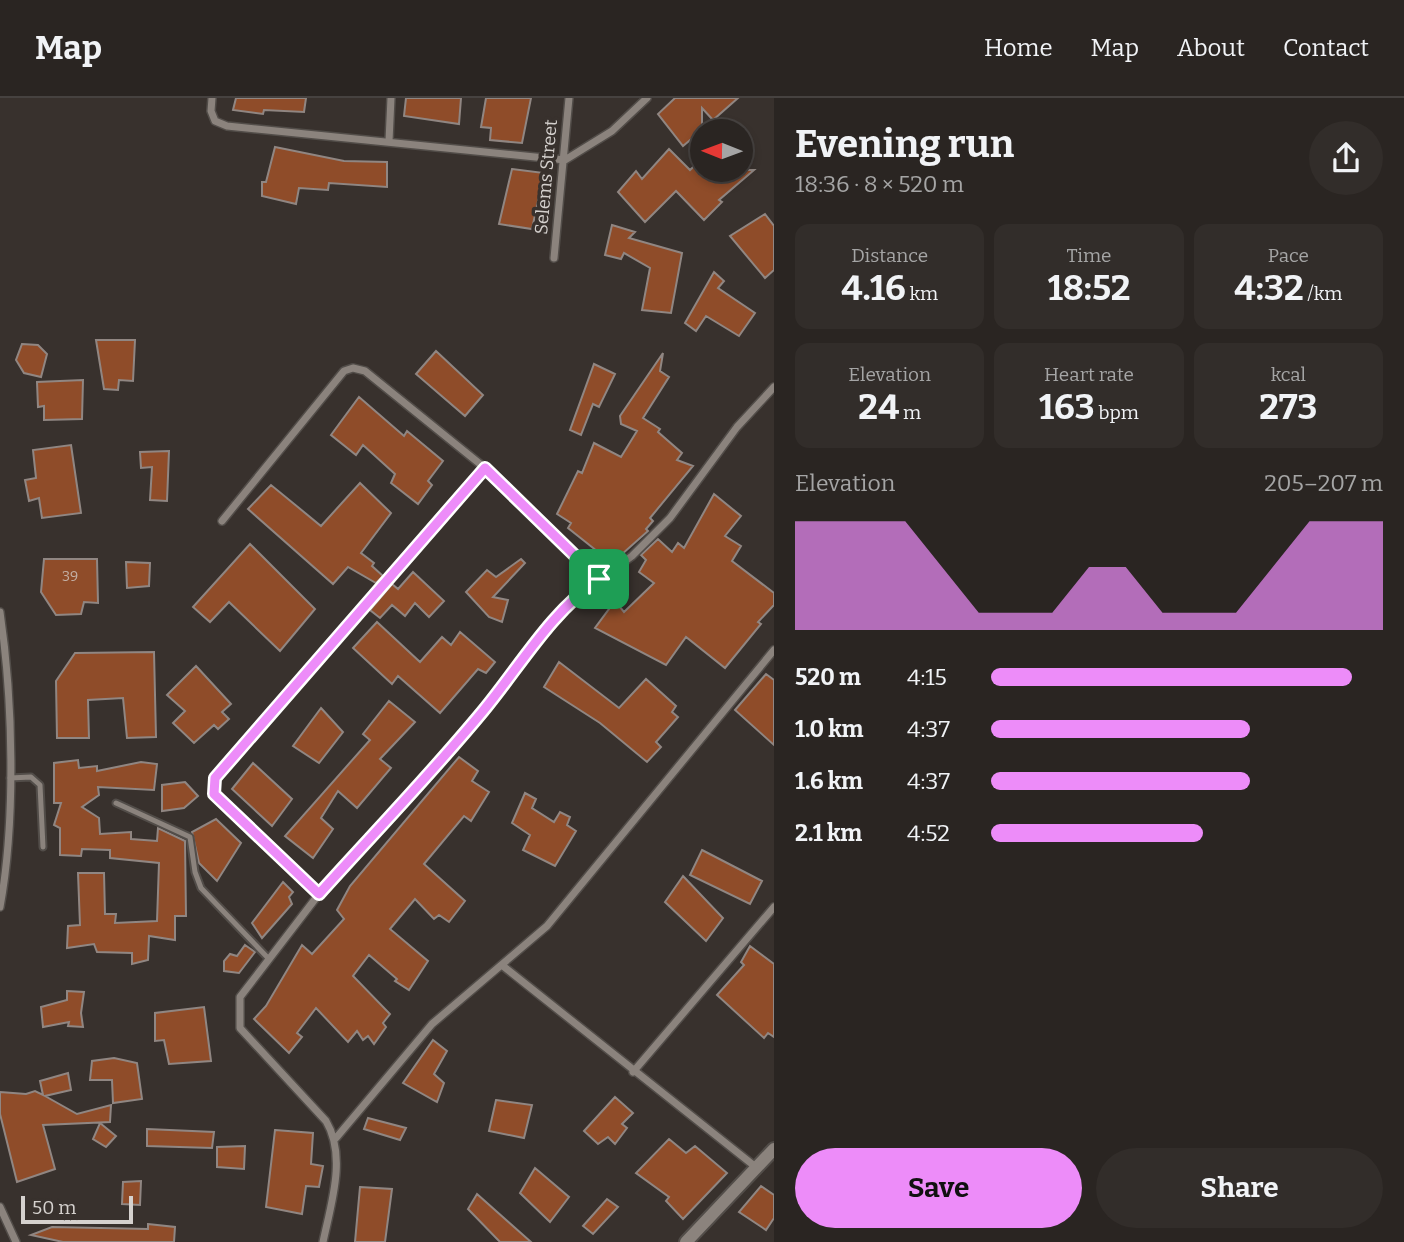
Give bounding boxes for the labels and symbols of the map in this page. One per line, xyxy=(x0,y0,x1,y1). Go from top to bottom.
street label: Selems Street xyxy=(530,118,562,236)
north arrow xyxy=(690,119,752,182)
pin xyxy=(569,549,629,609)
house number: 39 xyxy=(62,568,78,585)
scale bar xyxy=(21,1193,133,1225)

